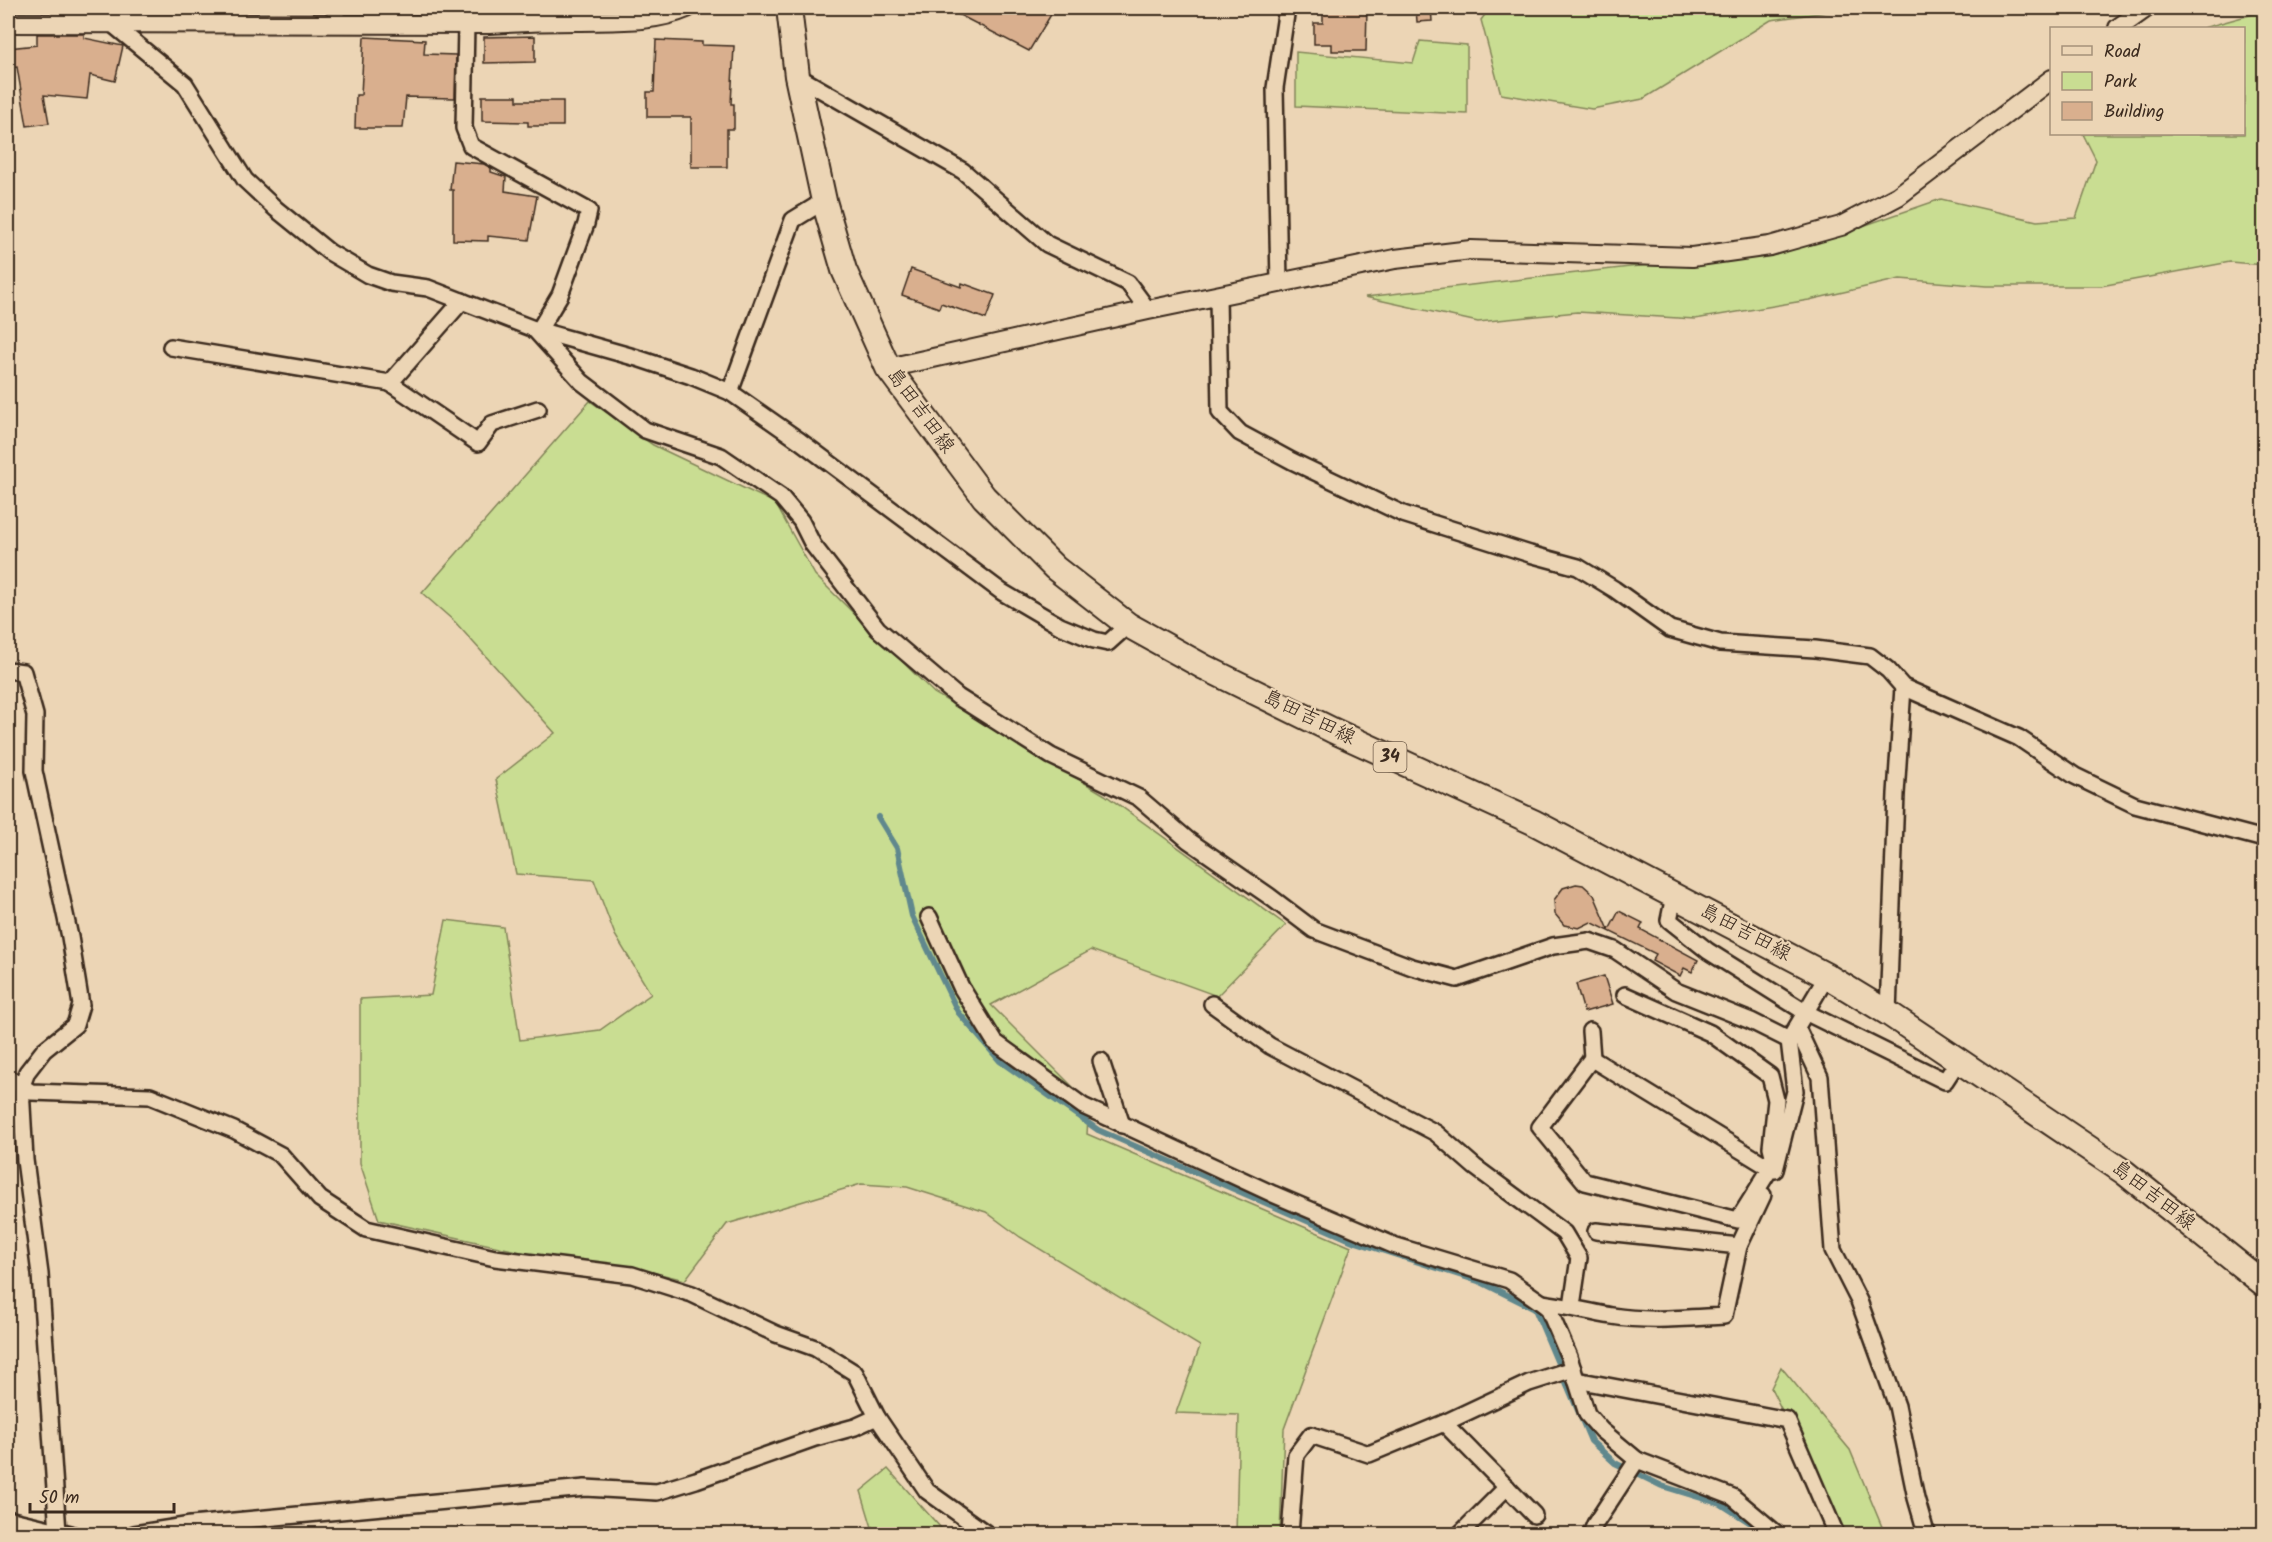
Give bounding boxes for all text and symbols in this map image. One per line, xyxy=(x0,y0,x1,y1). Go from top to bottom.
legend xyxy=(2050,27,2245,135)
text: Road xyxy=(2104,38,2141,67)
text: Park xyxy=(2104,68,2137,97)
text: Building xyxy=(2104,98,2164,127)
street label: 島田吉田線 xyxy=(878,361,962,461)
street label: 島田吉田線 xyxy=(1257,682,1361,754)
road number: 34 xyxy=(1374,742,1406,772)
street label: 島田吉田線 xyxy=(1693,895,1797,971)
street label: 島田吉田線 xyxy=(2104,1153,2202,1239)
scale bar xyxy=(30,1476,174,1514)
text: 50 m xyxy=(39,1484,79,1513)

